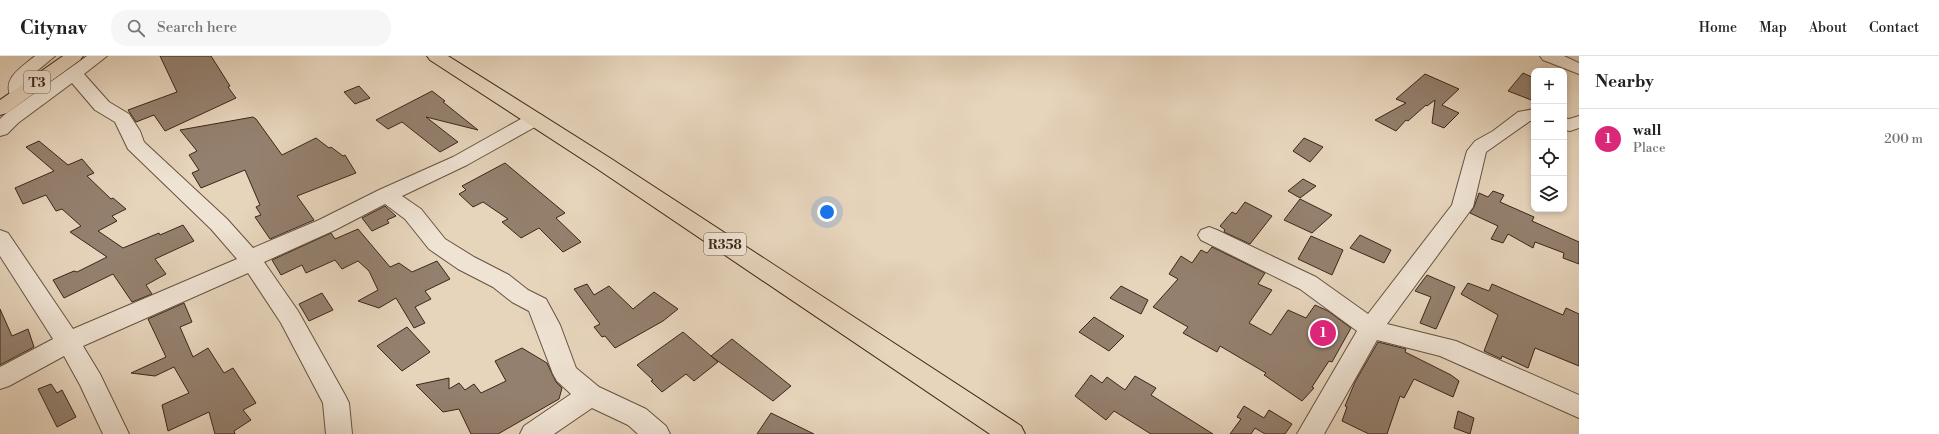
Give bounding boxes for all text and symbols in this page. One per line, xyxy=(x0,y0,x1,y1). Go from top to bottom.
search box xyxy=(111,10,391,46)
text: Citynav xyxy=(20,16,87,40)
icon: search xyxy=(125,17,147,39)
text: Search here xyxy=(157,18,237,37)
text: Home xyxy=(1699,19,1737,37)
text: Map xyxy=(1759,19,1787,37)
text: About xyxy=(1809,19,1847,37)
text: Contact xyxy=(1869,19,1919,37)
map controls xyxy=(1531,68,1567,212)
button: + xyxy=(1531,68,1567,104)
road number: T3 xyxy=(24,71,50,93)
text: Nearby xyxy=(1595,71,1654,93)
button: − xyxy=(1531,104,1567,140)
text: wall xyxy=(1633,121,1661,140)
text: 1 xyxy=(1605,131,1611,147)
text: 200 m xyxy=(1884,131,1923,147)
button: locate xyxy=(1531,140,1567,176)
text: Place xyxy=(1633,140,1665,156)
button: layers xyxy=(1531,176,1567,212)
your location xyxy=(817,202,837,222)
road number: R358 xyxy=(704,233,746,255)
pin: 1 xyxy=(1310,318,1336,348)

